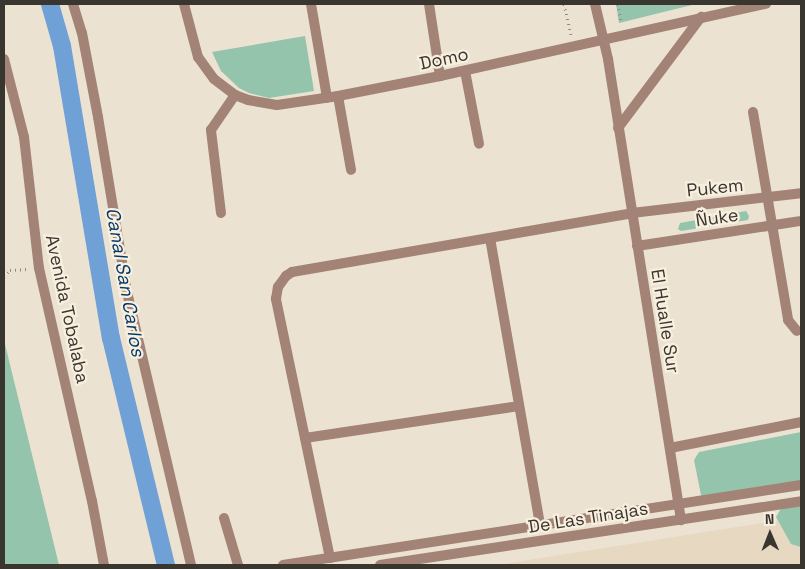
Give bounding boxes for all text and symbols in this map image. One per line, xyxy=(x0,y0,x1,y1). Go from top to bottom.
street label: Domo xyxy=(417,43,471,75)
street label: Pukem xyxy=(685,174,745,202)
street label: Ñuke xyxy=(694,204,740,232)
water label: Canal San Carlos xyxy=(101,206,149,358)
street label: Avenida Tobalaba xyxy=(41,233,93,385)
street label: El Hualle Sur xyxy=(646,267,684,375)
street label: De Las Tinajas xyxy=(526,498,650,538)
north arrow xyxy=(745,509,795,559)
text: N xyxy=(765,510,775,528)

